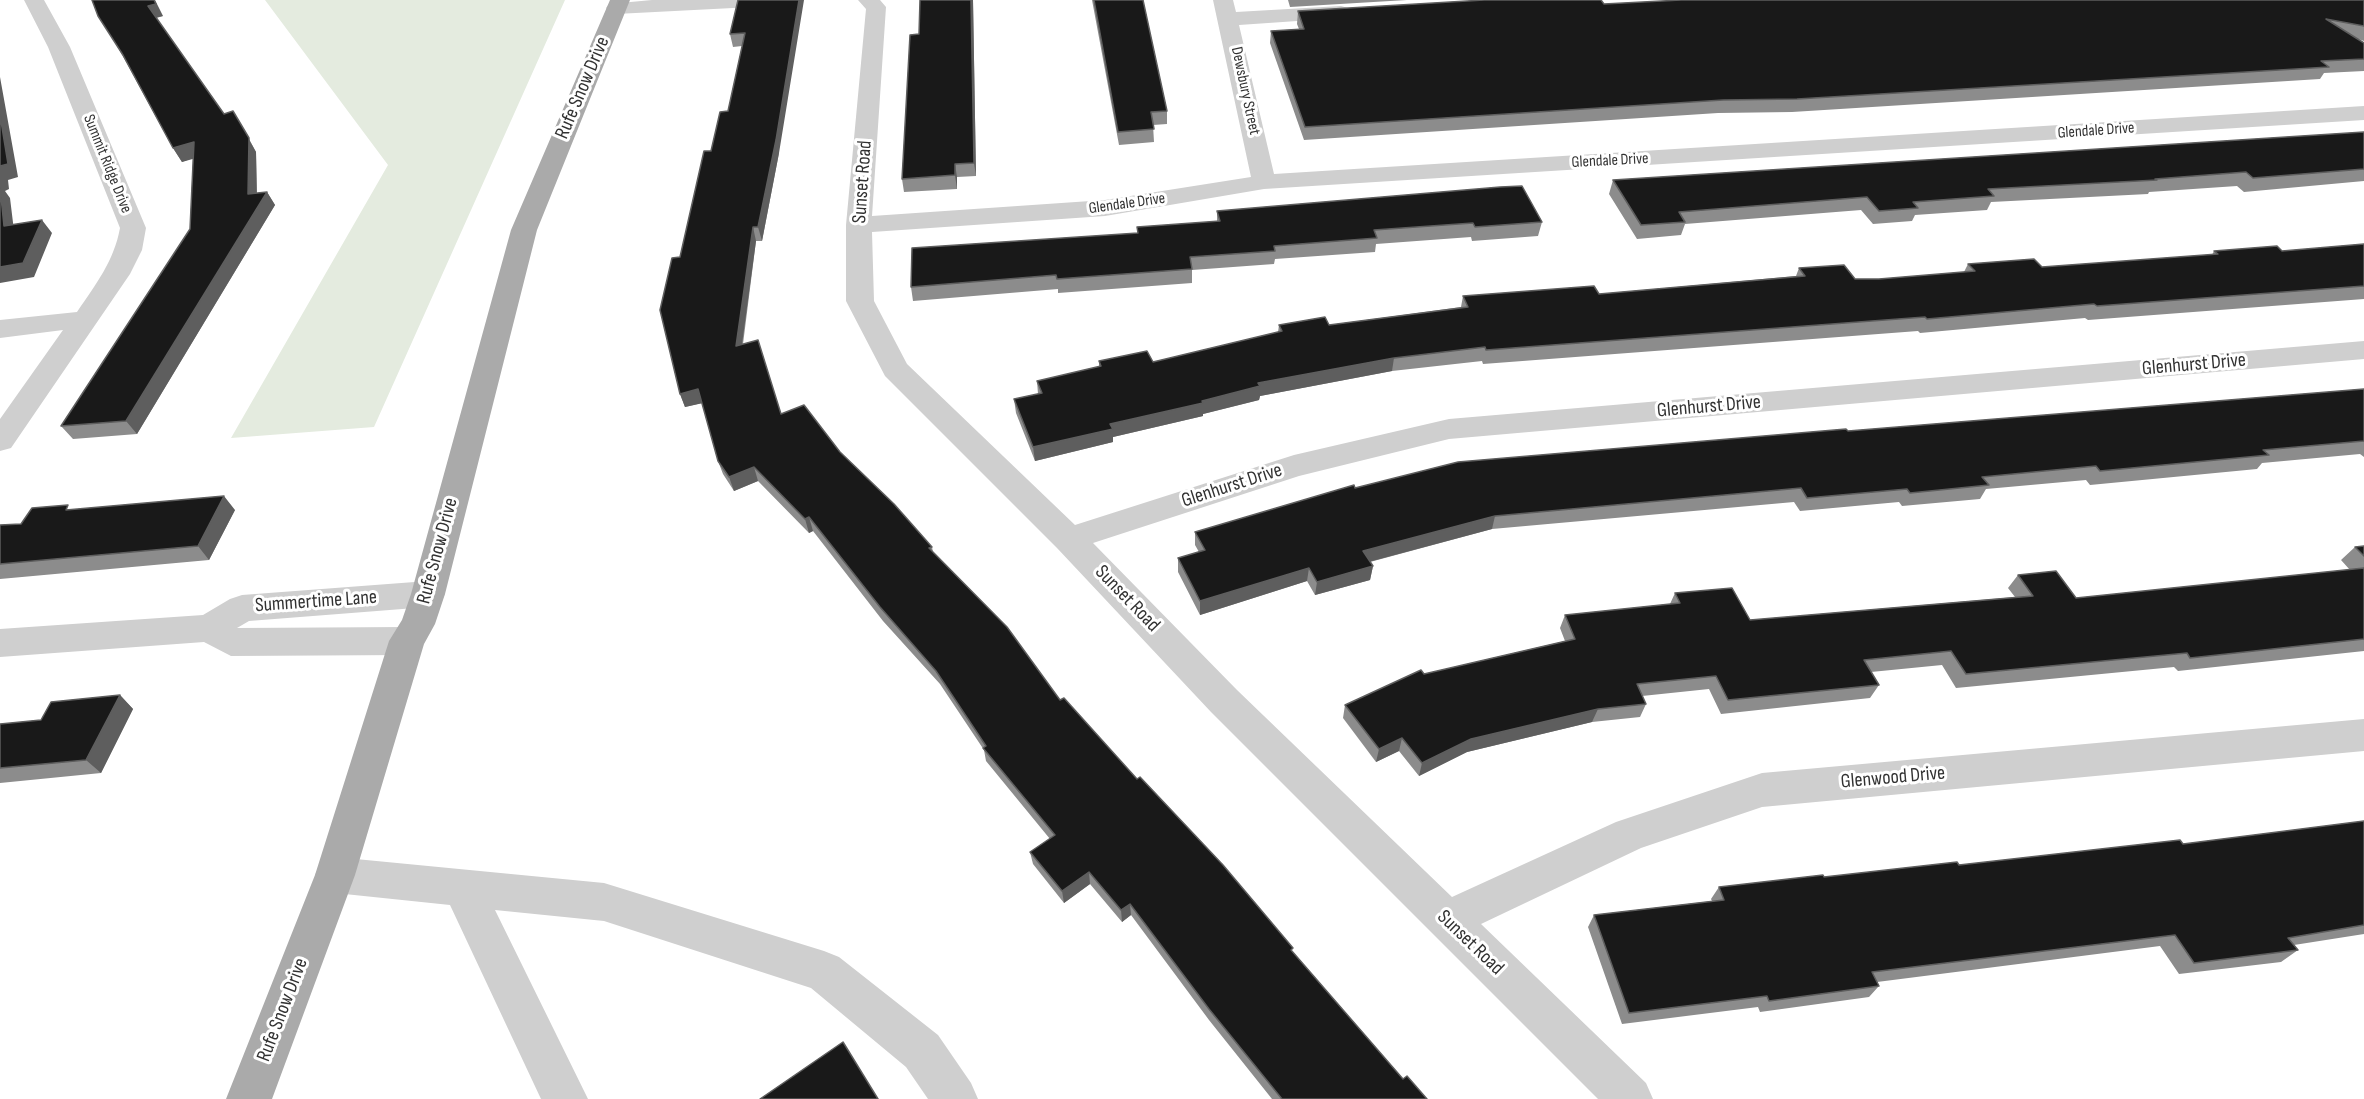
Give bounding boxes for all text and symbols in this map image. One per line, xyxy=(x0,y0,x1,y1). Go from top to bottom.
street label: Rufe Snow Drive xyxy=(551,33,615,143)
street label: Dewsbury Street xyxy=(1226,45,1264,137)
street label: Summit Ridge Drive xyxy=(78,112,136,216)
street label: Glendale Drive xyxy=(2057,119,2135,143)
street label: Sunset Road xyxy=(848,140,878,224)
street label: Glendale Drive xyxy=(1571,149,1649,173)
street label: Glendale Drive xyxy=(1088,189,1166,219)
street label: Glenhurst Drive xyxy=(2141,349,2247,381)
street label: Glenhurst Drive xyxy=(1656,391,1762,423)
street label: Glenhurst Drive xyxy=(1179,459,1285,513)
street label: Rufe Snow Drive xyxy=(412,495,464,607)
street label: Sunset Road xyxy=(1089,561,1165,637)
street label: Summertime Lane xyxy=(254,586,378,618)
street label: Glenwood Drive xyxy=(1840,761,1946,795)
street label: Sunset Road xyxy=(1432,905,1508,981)
street label: Rufe Snow Drive xyxy=(252,955,314,1065)

